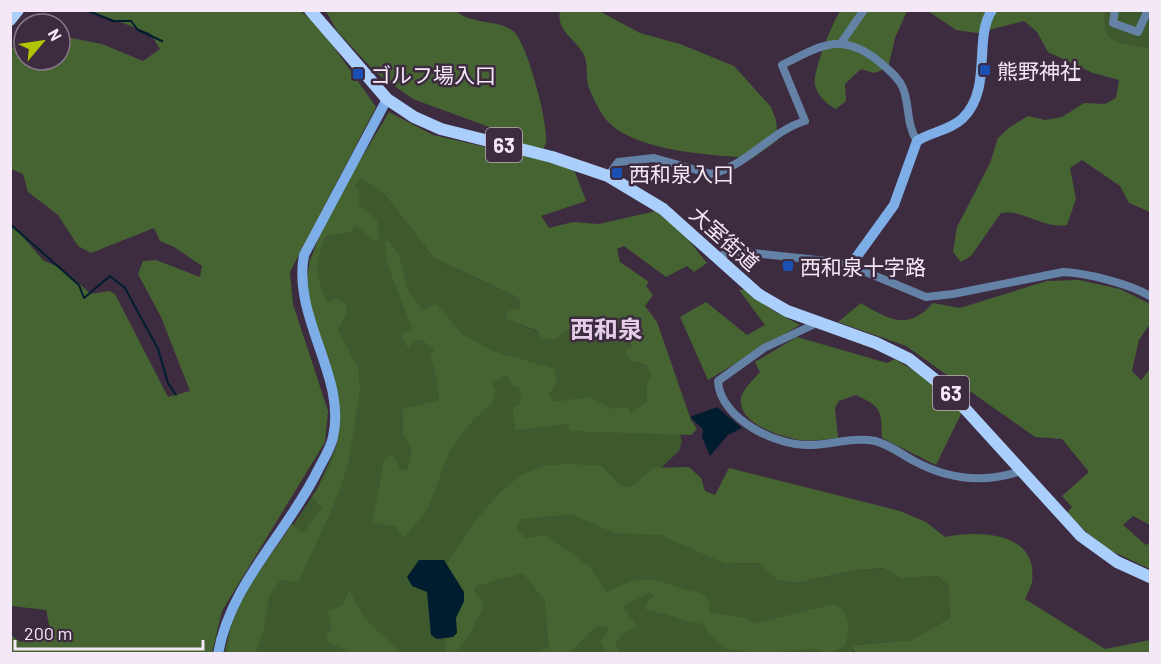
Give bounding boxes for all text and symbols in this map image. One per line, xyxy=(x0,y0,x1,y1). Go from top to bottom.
north arrow xyxy=(12,12,72,72)
text: N xyxy=(45,25,66,44)
place label: 熊野神社 xyxy=(997,58,1081,83)
place label: ゴルフ場入口 xyxy=(370,62,496,87)
marker: 熊野神社 xyxy=(978,63,992,77)
marker: ゴルフ場入口 xyxy=(351,67,365,81)
road number: 63 xyxy=(486,128,522,162)
place label: 西和泉入口 xyxy=(629,161,734,186)
marker: 西和泉入口 xyxy=(610,166,624,180)
street label: 大室街道 xyxy=(685,201,765,275)
place label: 西和泉十字路 xyxy=(800,254,926,279)
marker: 西和泉十字路 xyxy=(781,259,795,273)
district label: 西和泉 xyxy=(570,314,642,343)
road number: 63 xyxy=(933,376,969,410)
scale bar xyxy=(15,613,202,651)
text: 200 m xyxy=(24,622,72,644)

